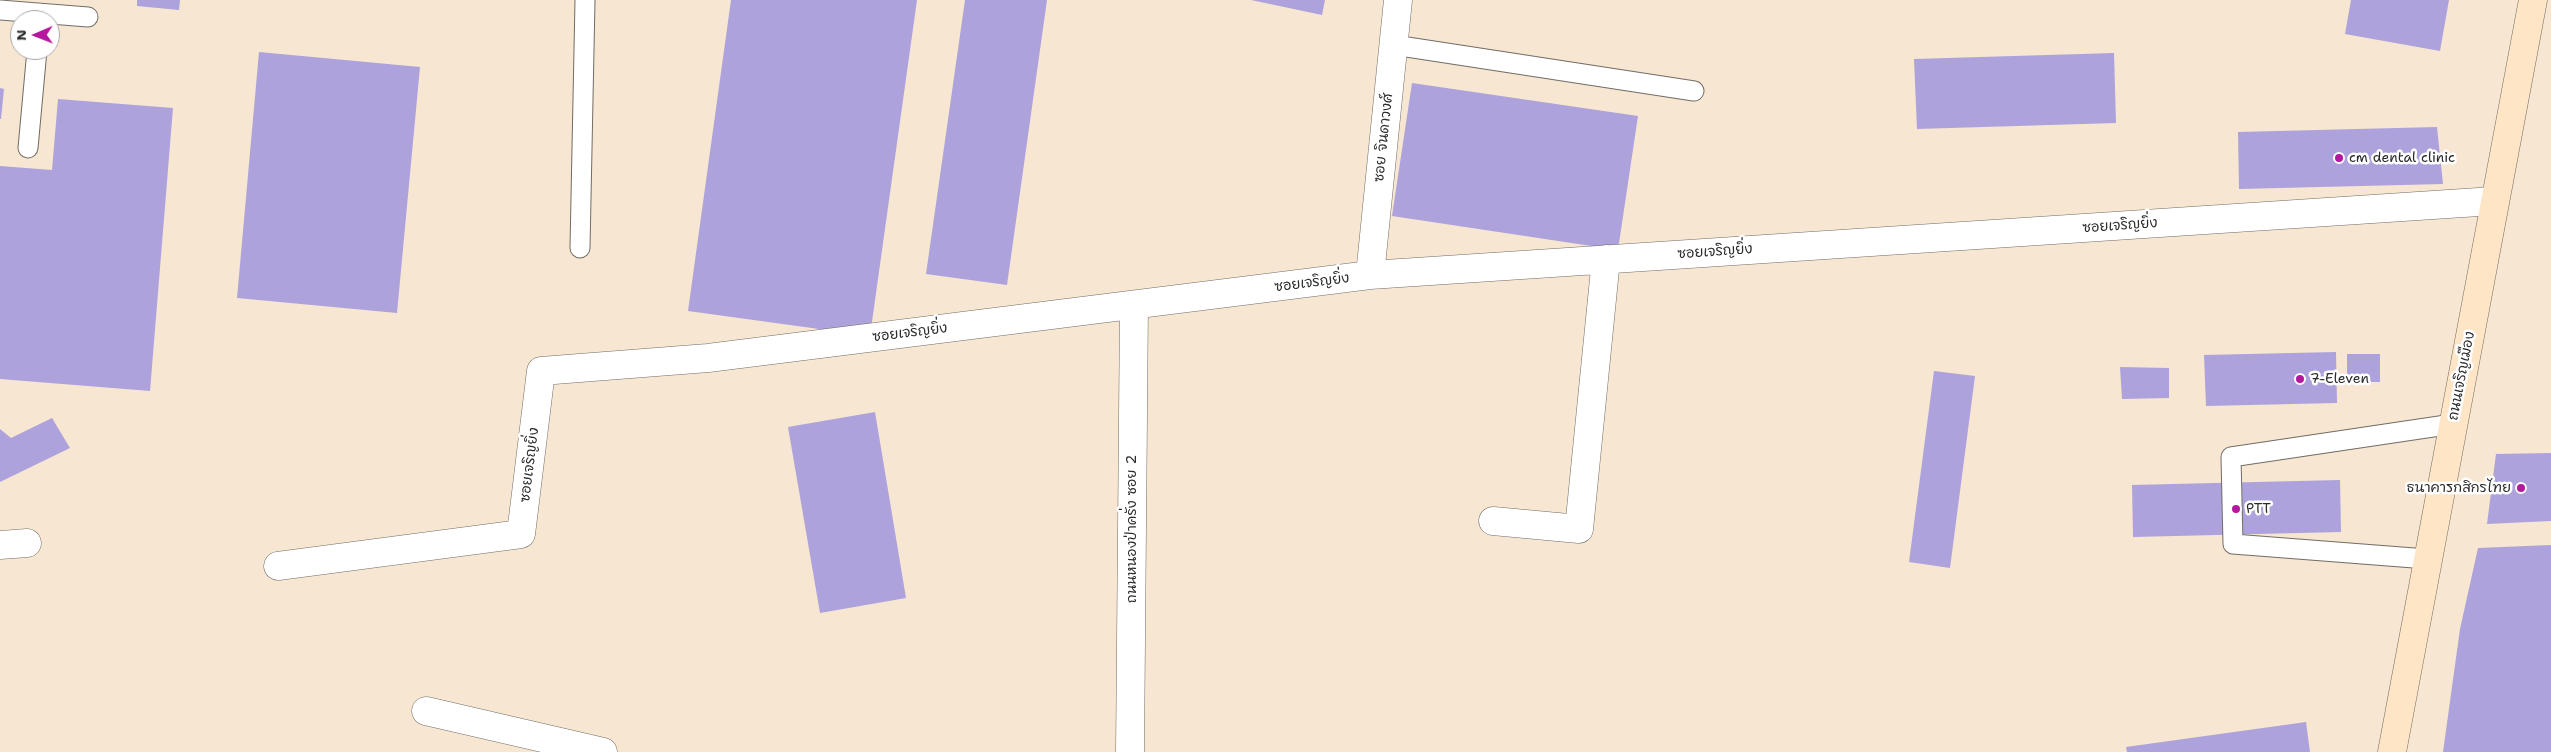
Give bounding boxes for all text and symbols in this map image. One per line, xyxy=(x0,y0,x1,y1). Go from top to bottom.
north arrow xyxy=(10,10,60,60)
text: N xyxy=(12,30,30,41)
street label: ซอย จินดาวงศ์ xyxy=(1371,93,1397,183)
place label: cm dental clinic xyxy=(2349,150,2455,166)
marker: cm dental clinic xyxy=(2333,152,2345,164)
street label: ซอยเจริญยิ่ง xyxy=(2082,215,2158,237)
street label: ซอยเจริญยิ่ง xyxy=(1677,241,1753,263)
street label: ซอยเจริญยิ่ง xyxy=(1274,270,1350,296)
street label: ซอยเจริญยิ่ง xyxy=(872,320,948,346)
street label: ถนนเจริญเมือง xyxy=(2445,330,2479,422)
place label: 7-Eleven xyxy=(2310,371,2369,387)
marker: 7-Eleven xyxy=(2294,373,2306,385)
street label: ซอยเจริญยิ่ง xyxy=(517,427,543,503)
street label: ถนนหนองป่าครั่ง ซอย 2 xyxy=(1124,455,1140,603)
place label: ธนาคารกสิกรไทย xyxy=(2407,480,2511,496)
marker: ธนาคารกสิกรไทย xyxy=(2515,482,2527,494)
place label: PTT xyxy=(2246,501,2271,517)
marker: PTT xyxy=(2230,503,2242,515)

